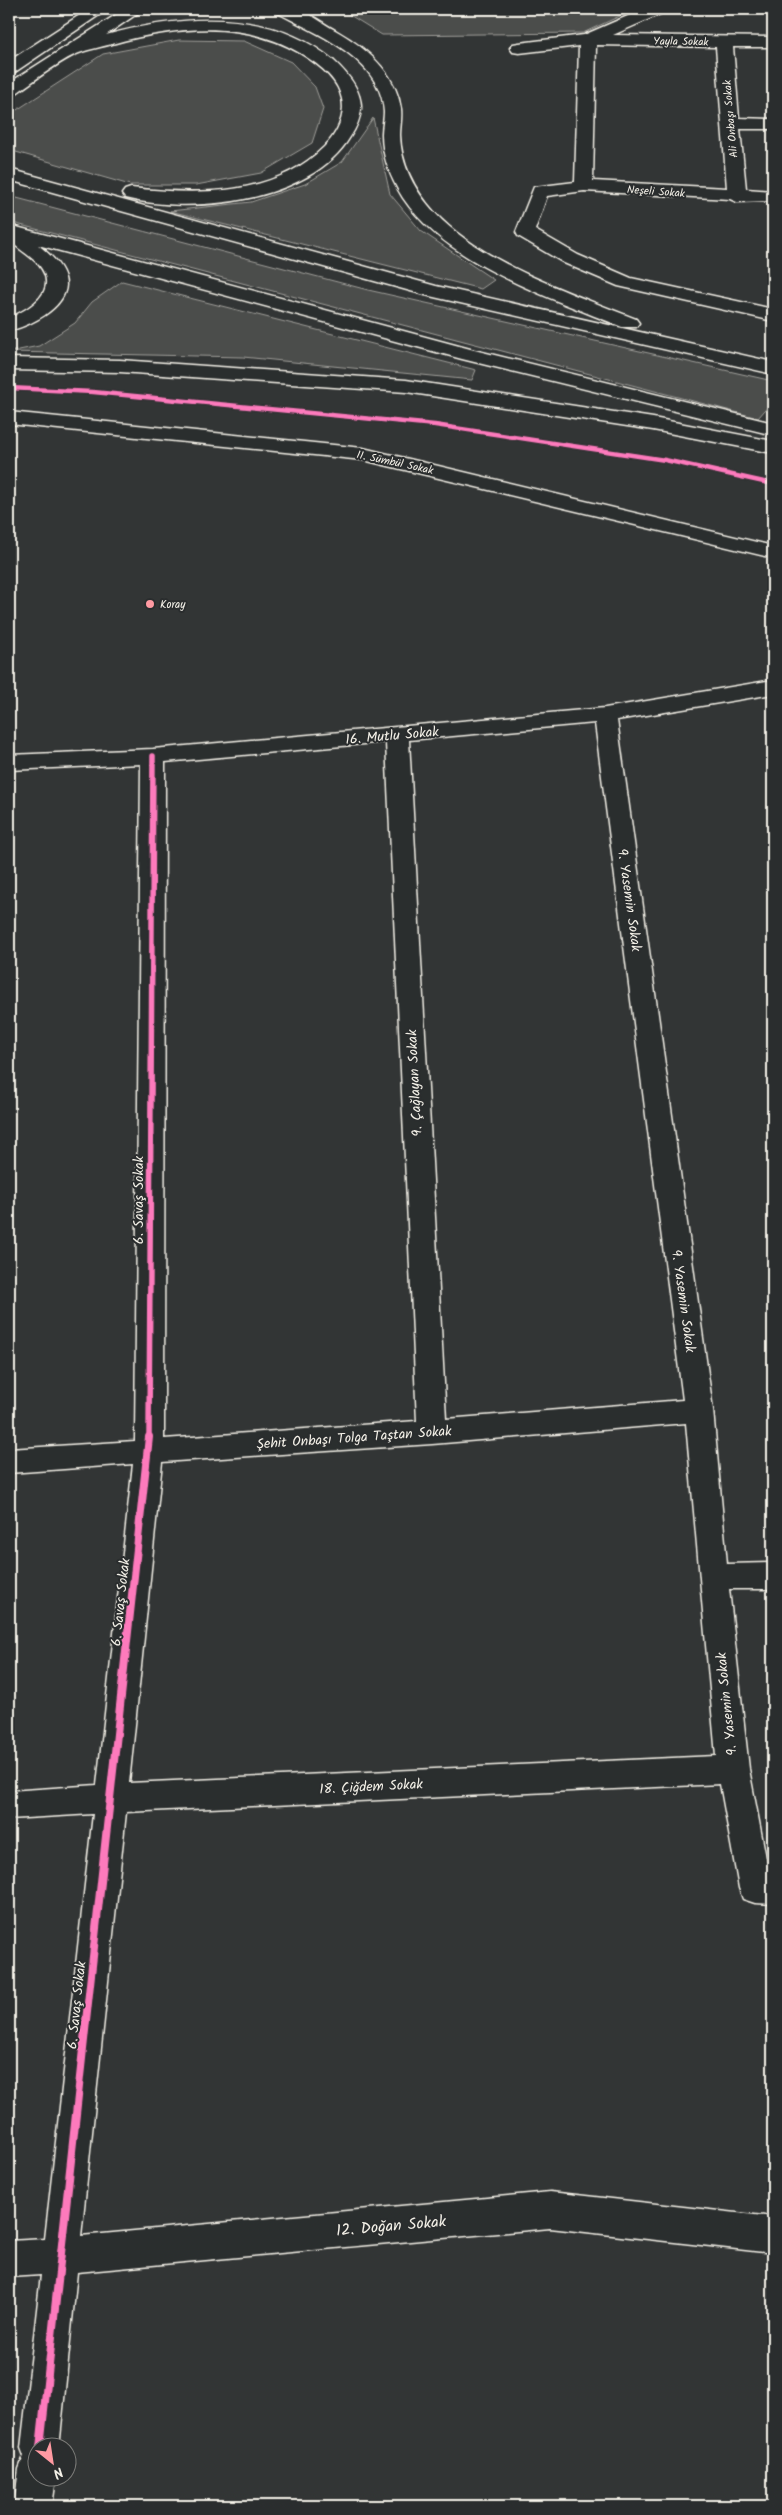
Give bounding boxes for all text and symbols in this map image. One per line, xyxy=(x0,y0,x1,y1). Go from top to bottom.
street label: Yayla Sokak xyxy=(653,33,710,51)
street label: Ali Onbaşı Sokak xyxy=(719,78,743,159)
street label: Neşeli Sokak xyxy=(626,181,686,203)
street label: 11. Sümbül Sokak xyxy=(355,446,436,480)
place label: Koray xyxy=(160,596,186,614)
marker: Koray xyxy=(144,598,156,610)
street label: 16. Mutlu Sokak xyxy=(345,721,440,751)
street label: 9. Yasemin Sokak xyxy=(611,847,647,953)
street label: 9. Çağlayan Sokak xyxy=(401,1028,429,1137)
street label: 6. Savaş Sokak xyxy=(128,1155,150,1244)
street label: 9. Yasemin Sokak xyxy=(665,1248,701,1354)
street label: Şehit Onbaşı Tolga Taştan Sokak xyxy=(256,1420,453,1456)
street label: 6. Savaş Sokak xyxy=(105,1557,137,1647)
street label: 9. Yasemin Sokak xyxy=(711,1651,743,1757)
street label: 18. Çiğdem Sokak xyxy=(319,1773,424,1801)
street label: 6. Savaş Sokak xyxy=(61,1960,93,2050)
street label: 12. Doğan Sokak xyxy=(335,2209,448,2244)
north arrow xyxy=(28,2438,78,2488)
text: N xyxy=(49,2461,67,2484)

